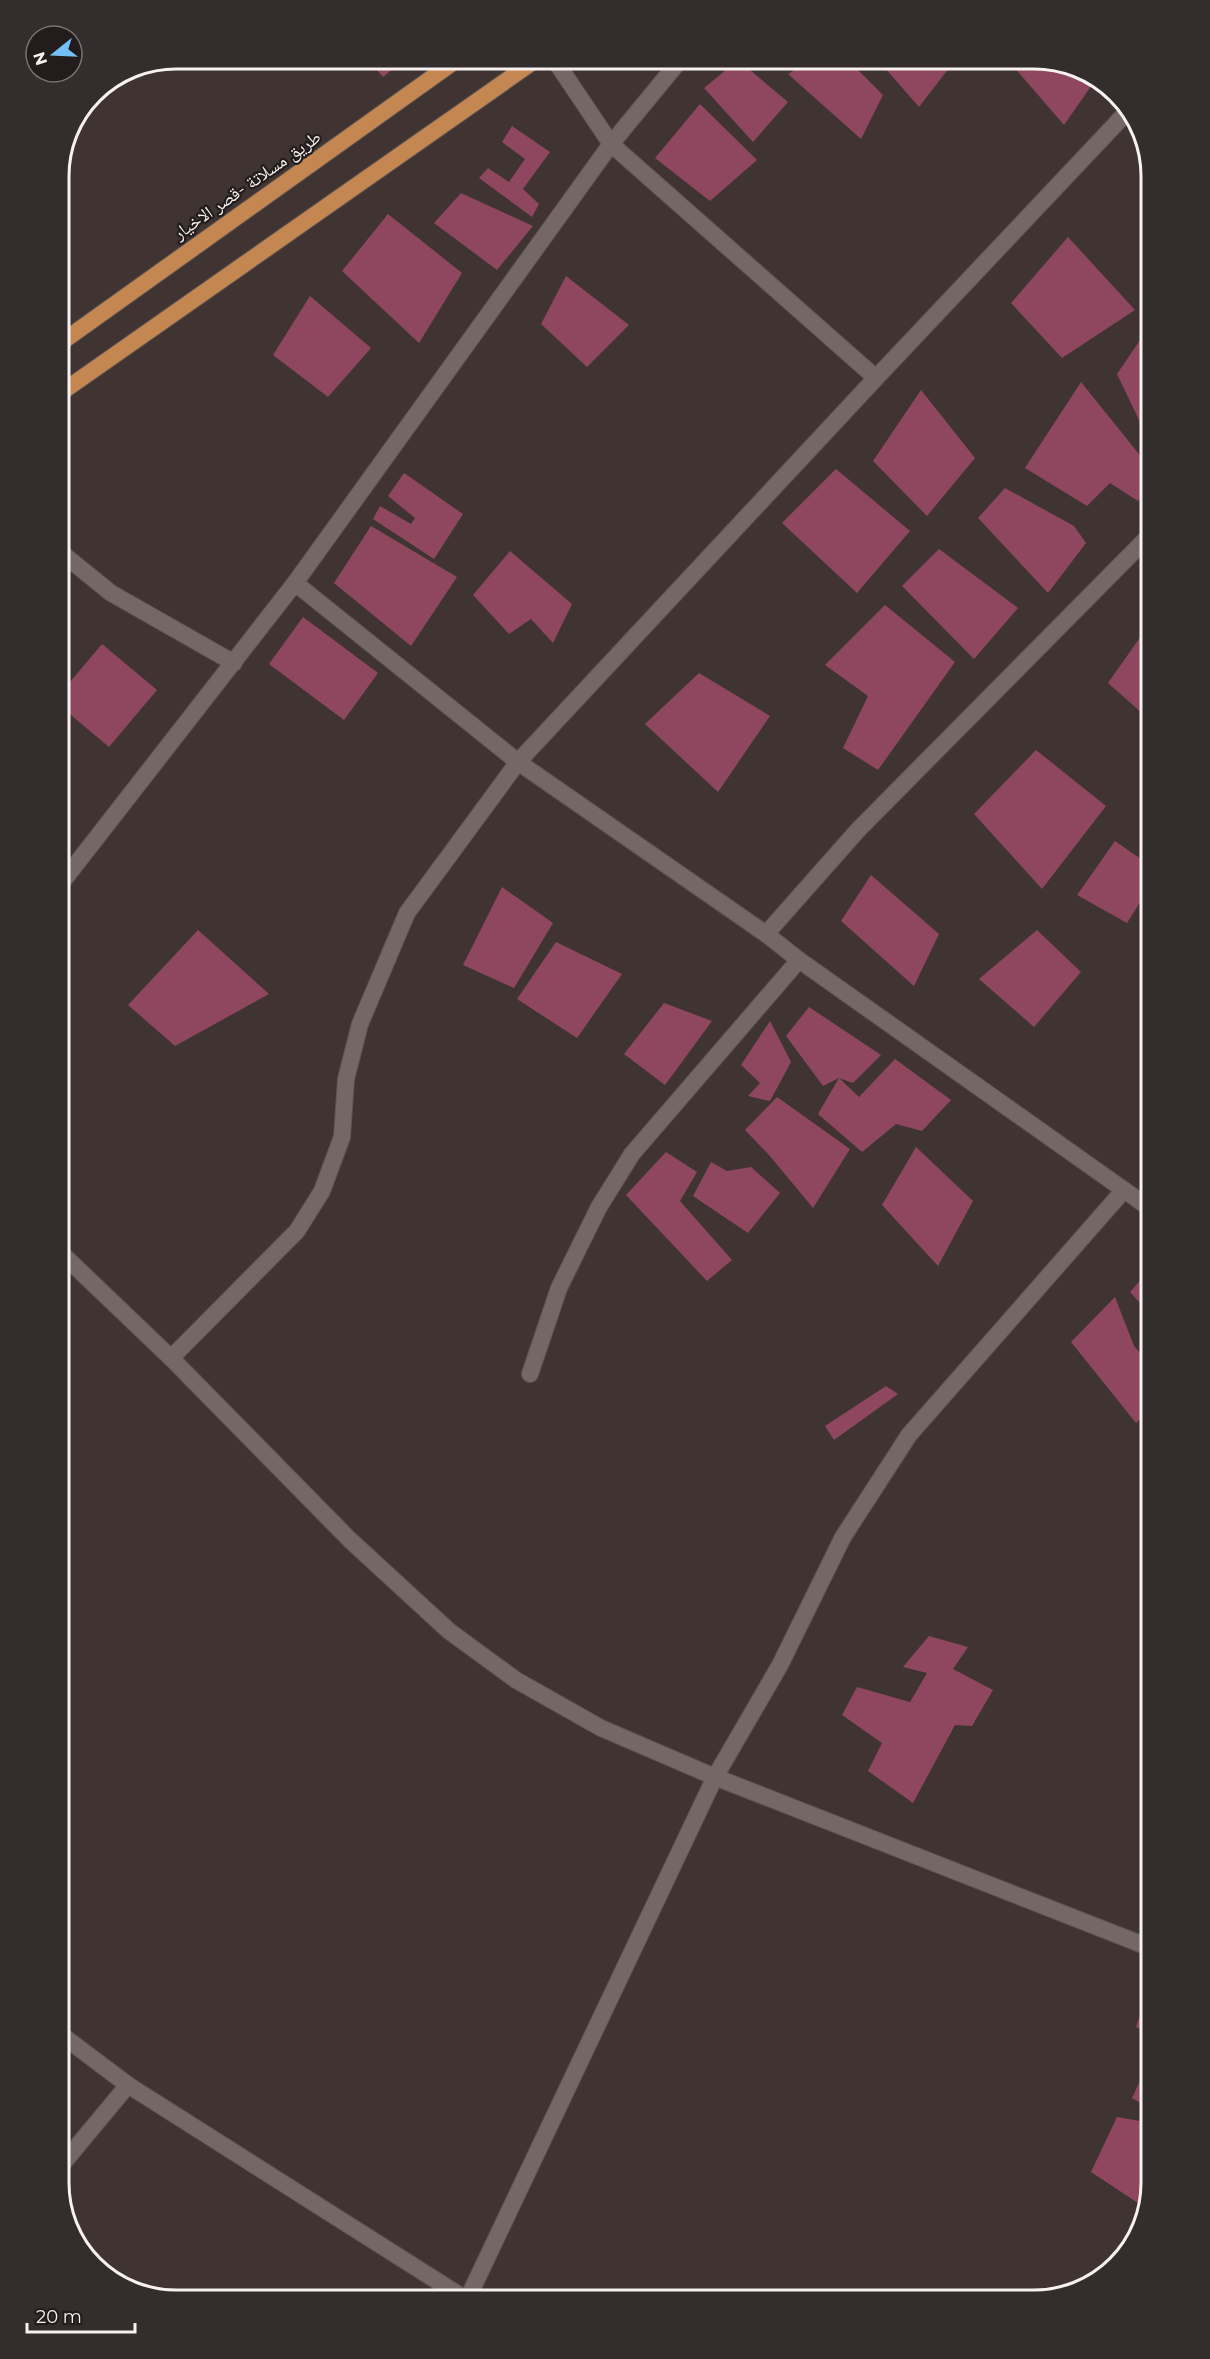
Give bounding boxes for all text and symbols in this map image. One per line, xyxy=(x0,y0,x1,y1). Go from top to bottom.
north arrow xyxy=(24,24,84,84)
text: N xyxy=(29,49,51,68)
street label: طريق مسلاتة -قصر الاخيار xyxy=(168,126,325,245)
scale bar xyxy=(27,2296,135,2334)
text: 20 m xyxy=(36,2306,82,2328)

